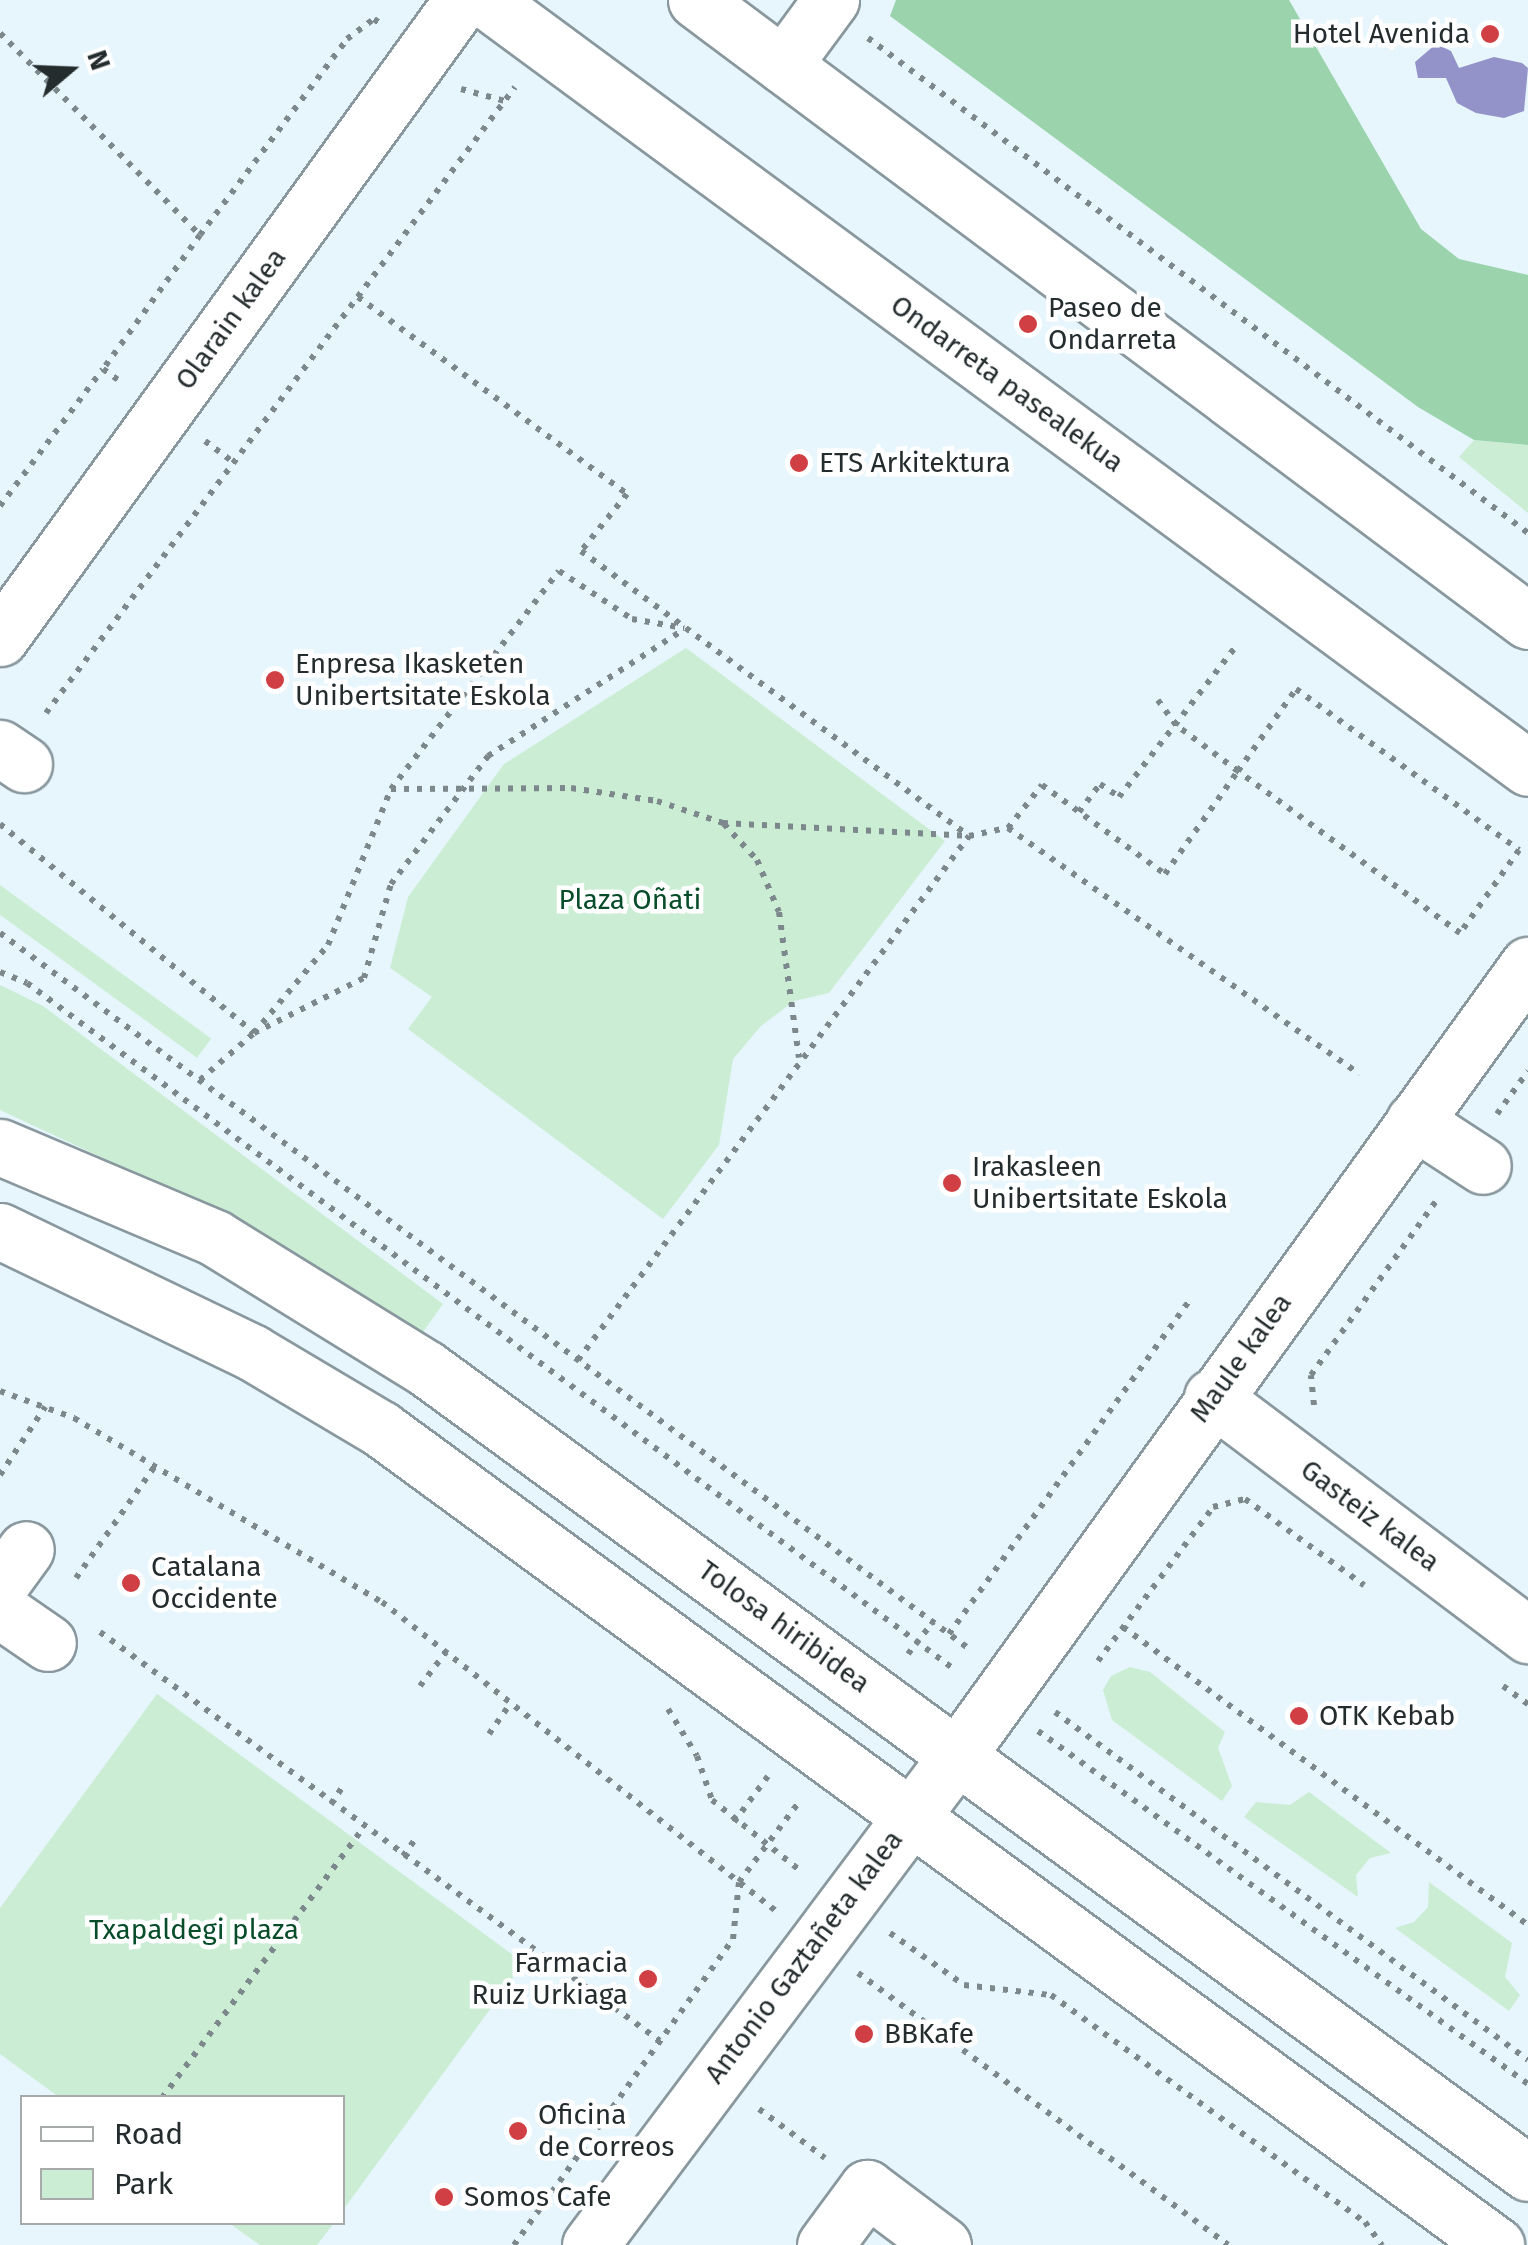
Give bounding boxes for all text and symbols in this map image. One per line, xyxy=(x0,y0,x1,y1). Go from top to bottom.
place label: Hotel Avenida xyxy=(1293,17,1470,51)
north arrow xyxy=(20,20,120,120)
marker: Hotel Avenida xyxy=(1479,23,1501,45)
text: N xyxy=(80,46,117,74)
street label: Olarain kalea xyxy=(168,242,294,396)
street label: Ondarreta pasealekua xyxy=(884,288,1130,480)
place label: Paseo de Ondarreta xyxy=(1048,291,1177,357)
marker: Paseo de Ondarreta xyxy=(1017,313,1039,335)
place label: ETS Arkitektura xyxy=(819,446,1010,480)
marker: ETS Arkitektura xyxy=(788,452,810,474)
place label: Enpresa Ikasketen Unibertsitate Eskola xyxy=(295,647,551,713)
marker: Enpresa Ikasketen Unibertsitate Eskola xyxy=(264,669,286,691)
park label: Plaza Oñati xyxy=(559,883,701,917)
place label: Irakasleen Unibertsitate Eskola xyxy=(972,1150,1228,1216)
marker: Irakasleen Unibertsitate Eskola xyxy=(941,1172,963,1194)
street label: Maule kalea xyxy=(1183,1287,1299,1429)
street label: Gasteiz kalea xyxy=(1294,1453,1446,1579)
place label: Catalana Occidente xyxy=(151,1550,278,1616)
street label: Tolosa hiribidea xyxy=(692,1554,876,1700)
marker: Catalana Occidente xyxy=(120,1572,142,1594)
place label: OTK Kebab xyxy=(1319,1699,1455,1733)
marker: OTK Kebab xyxy=(1288,1705,1310,1727)
street label: Antonio Gaztañeta kalea xyxy=(698,1824,910,2090)
park label: Txapaldegi plaza xyxy=(89,1913,299,1947)
place label: Farmacia Ruiz Urkiaga xyxy=(471,1946,628,2012)
marker: Farmacia Ruiz Urkiaga xyxy=(637,1968,659,1990)
place label: BBKafe xyxy=(884,2017,974,2051)
marker: BBKafe xyxy=(853,2023,875,2045)
legend xyxy=(20,2095,345,2225)
place label: Oficina de Correos xyxy=(538,2098,674,2164)
text: Road xyxy=(114,2116,183,2152)
marker: Oficina de Correos xyxy=(507,2120,529,2142)
text: Park xyxy=(114,2166,173,2202)
place label: Somos Cafe xyxy=(464,2180,611,2214)
marker: Somos Cafe xyxy=(433,2186,455,2208)

